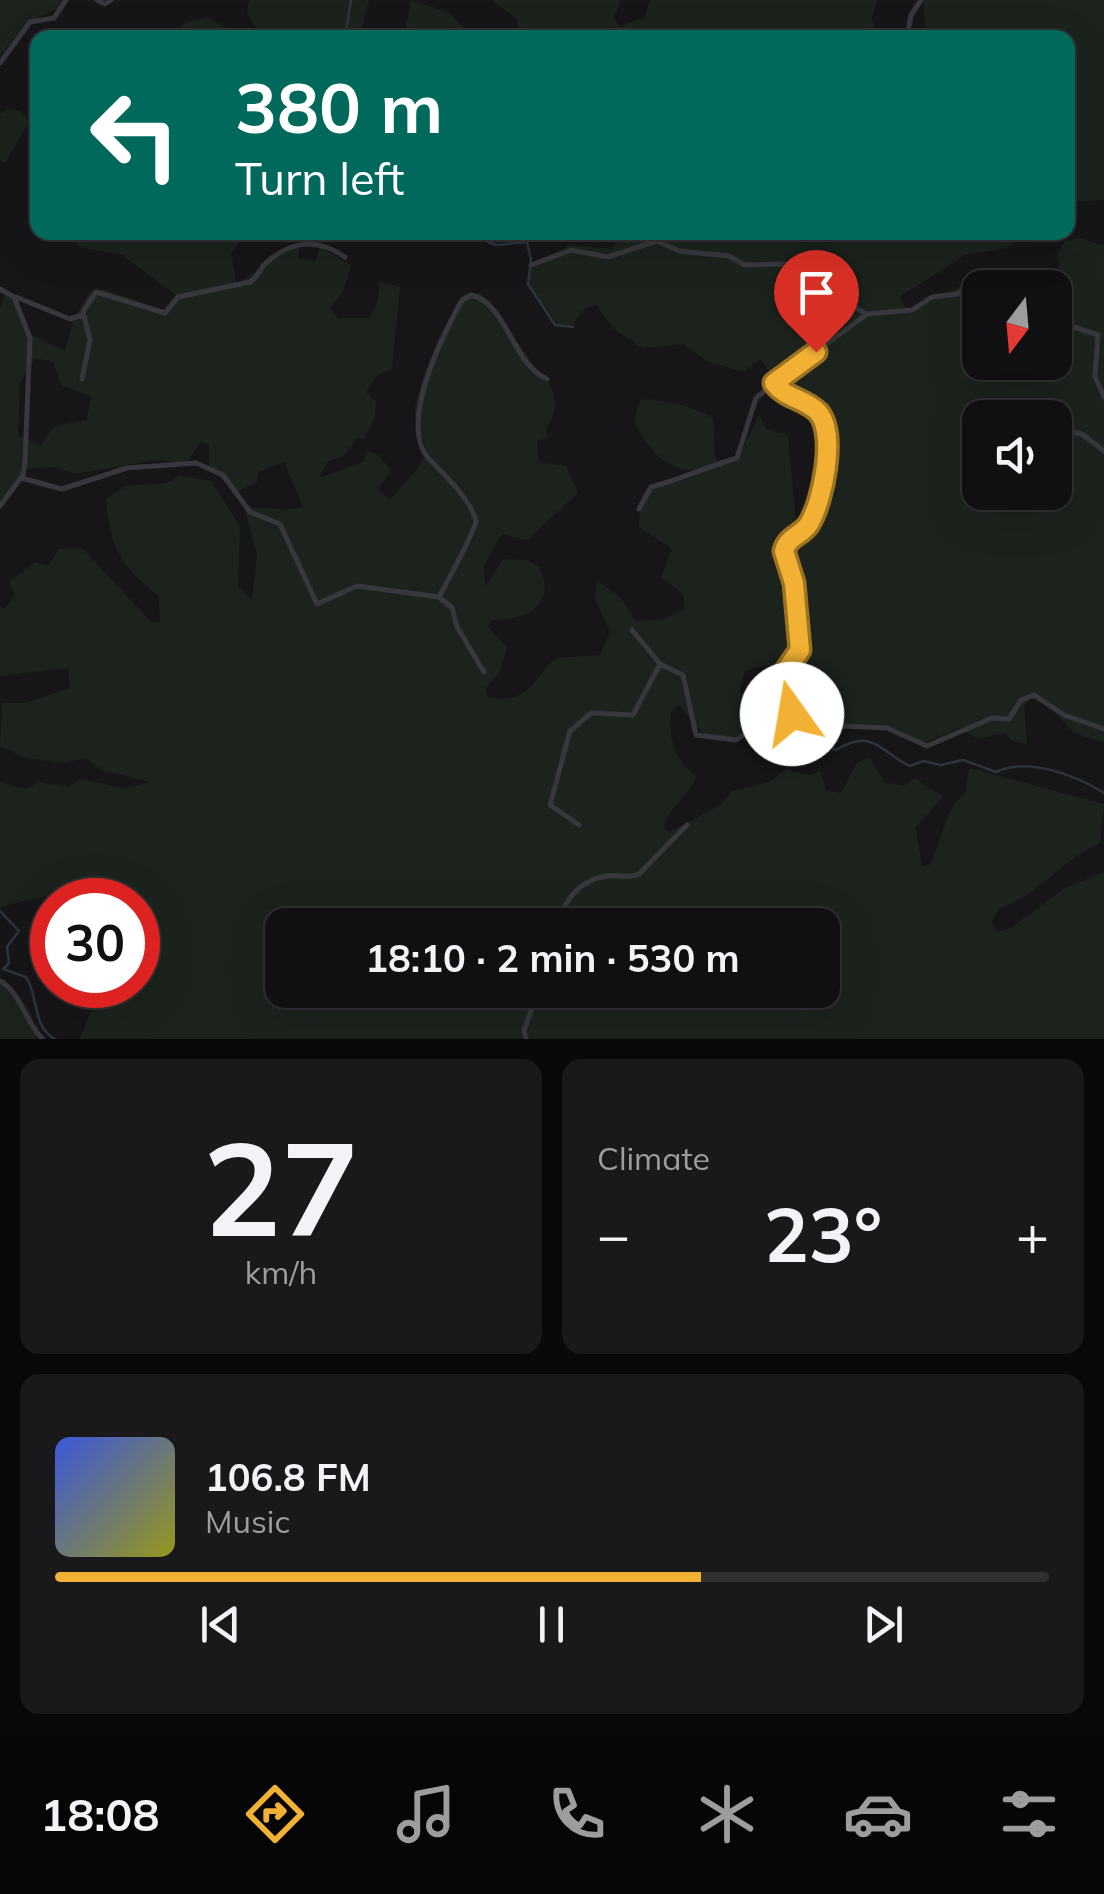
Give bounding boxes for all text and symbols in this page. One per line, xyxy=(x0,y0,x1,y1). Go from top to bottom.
text: 380 m xyxy=(235,63,443,151)
icon: left xyxy=(70,70,200,200)
text: Turn left xyxy=(235,150,404,206)
pin xyxy=(774,250,859,353)
icon: arrive xyxy=(789,265,844,320)
north arrow xyxy=(962,270,1072,380)
map controls xyxy=(962,270,1072,510)
button: sound xyxy=(962,400,1072,510)
position arrow xyxy=(740,662,844,766)
speed limit sign: 30 xyxy=(30,878,160,1008)
text: 18:10 · 2 min · 530 m xyxy=(365,934,740,982)
text: 27 xyxy=(203,1105,359,1269)
text: Climate xyxy=(597,1138,710,1178)
text: 23° xyxy=(764,1187,882,1281)
text: − xyxy=(597,1200,630,1269)
text: + xyxy=(1016,1200,1049,1269)
text: km/h xyxy=(245,1252,317,1292)
text: 106.8 FM xyxy=(205,1453,371,1501)
text: Music xyxy=(205,1501,290,1541)
icon: previous xyxy=(193,1597,248,1652)
icon: pause xyxy=(524,1597,579,1652)
icon: next xyxy=(856,1597,911,1652)
icon: directions xyxy=(240,1779,310,1849)
icon: music xyxy=(391,1779,461,1849)
icon: phone xyxy=(542,1779,612,1849)
icon: climate xyxy=(692,1779,762,1849)
icon: car xyxy=(843,1779,913,1849)
icon: filters xyxy=(994,1779,1064,1849)
text: 18:08 xyxy=(40,1786,160,1842)

